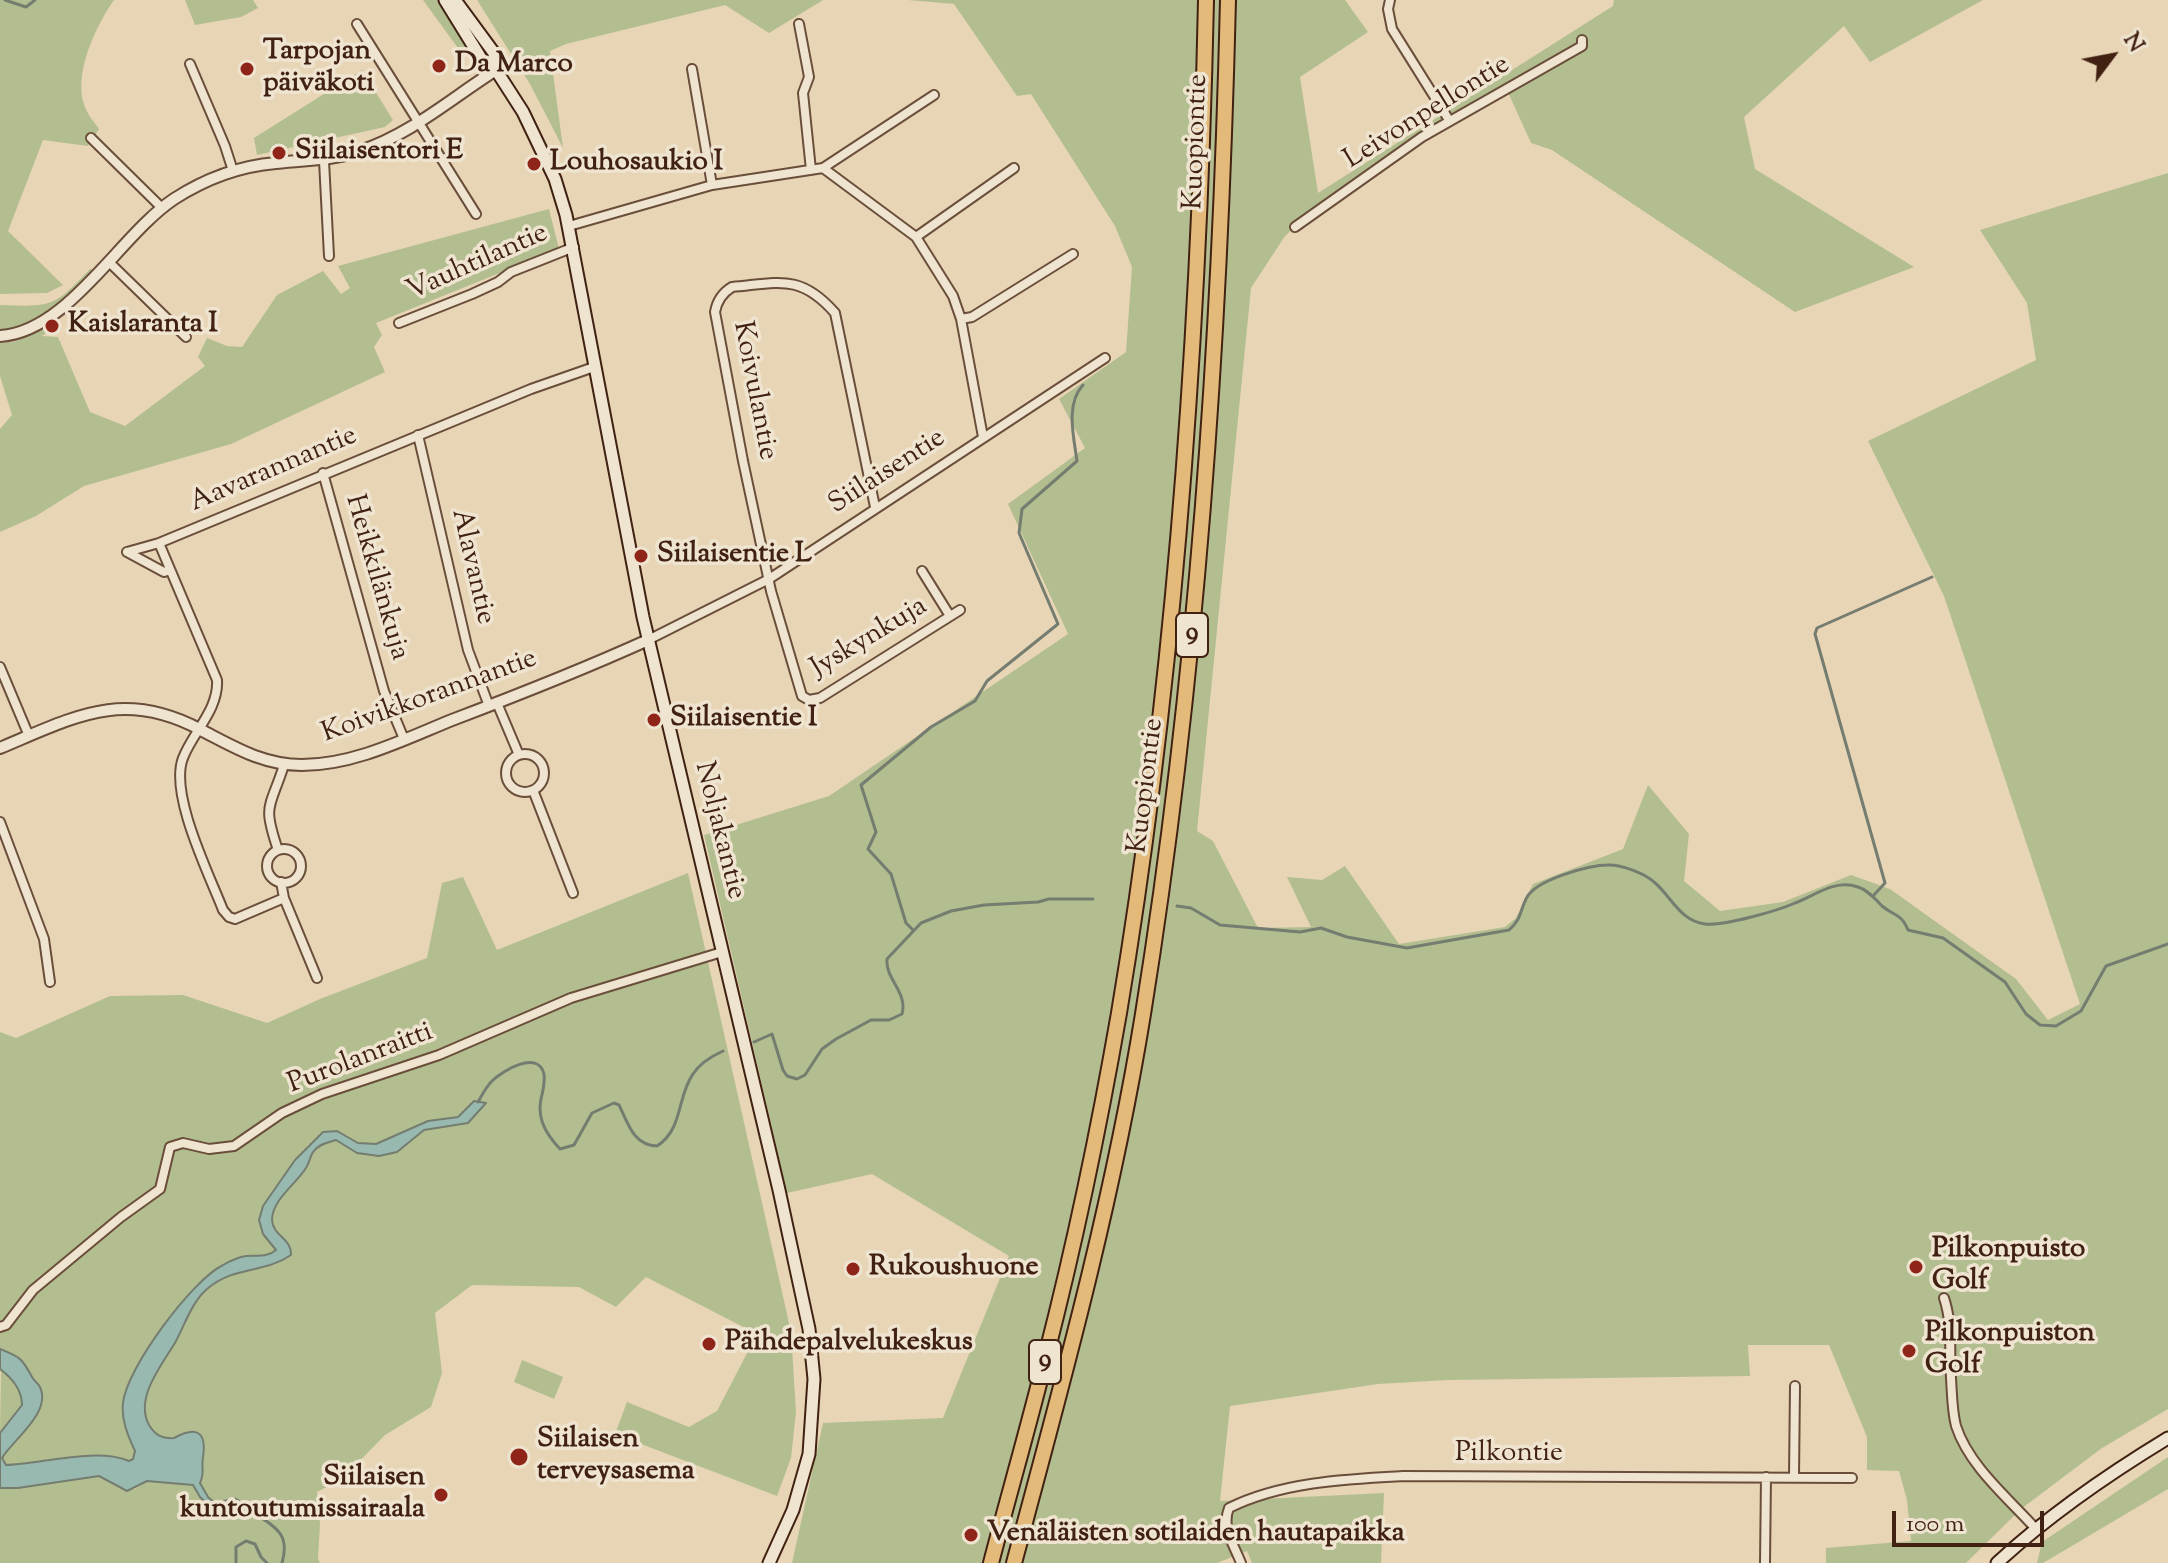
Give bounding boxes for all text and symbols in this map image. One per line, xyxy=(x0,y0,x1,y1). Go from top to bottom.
north arrow xyxy=(2072,16,2152,96)
text: N xyxy=(2114,27,2151,59)
place label: Tarpojan päiväkoti xyxy=(263,36,374,102)
place label: Da Marco xyxy=(455,49,573,83)
street label: Leivonpellontie xyxy=(1339,50,1517,178)
marker: Da Marco xyxy=(430,57,448,75)
marker: Tarpojan päiväkoti xyxy=(238,60,256,78)
street label: Kuopiontie xyxy=(1179,74,1217,210)
place label: Siilaisentori E xyxy=(295,136,463,170)
marker: Siilaisentori E xyxy=(270,144,288,162)
place label: Louhosaukio I xyxy=(550,147,723,181)
marker: Louhosaukio I xyxy=(525,155,543,173)
street label: Vauhtilantie xyxy=(402,218,554,310)
place label: Kaislaranta I xyxy=(68,309,218,343)
marker: Kaislaranta I xyxy=(43,317,61,335)
street label: Koivulantie xyxy=(723,319,783,463)
street label: Aavarannantie xyxy=(185,421,363,521)
street label: Siilaisentie xyxy=(823,423,953,523)
street label: Heikkilänkuja xyxy=(335,491,415,665)
street label: Alavantie xyxy=(441,506,501,628)
place label: Siilaisentie L xyxy=(657,539,812,573)
marker: Siilaisentie L xyxy=(632,547,650,565)
street label: Jyskynkuja xyxy=(806,591,934,687)
road number: 9 xyxy=(1176,613,1208,657)
street label: Koivikkorannantie xyxy=(318,644,542,752)
place label: Siilaisentie I xyxy=(670,703,817,737)
marker: Siilaisentie I xyxy=(645,711,663,729)
street label: Kuopiontie xyxy=(1123,717,1173,855)
street label: Noljakantie xyxy=(685,759,751,903)
street label: Purolanraitti xyxy=(284,1017,438,1103)
place label: Pilkonpuisto Golf xyxy=(1932,1234,2085,1300)
place label: Rukoushuone xyxy=(869,1252,1039,1286)
marker: Pilkonpuisto Golf xyxy=(1907,1258,1925,1276)
marker: Rukoushuone xyxy=(844,1260,862,1278)
place label: Pilkonpuiston Golf xyxy=(1925,1318,2095,1384)
place label: Päihdepalvelukeskus xyxy=(725,1327,973,1361)
marker: Päihdepalvelukeskus xyxy=(700,1335,718,1353)
road number: 9 xyxy=(1029,1340,1061,1384)
marker: Pilkonpuiston Golf xyxy=(1900,1342,1918,1360)
place label: Siilaisen terveysasema xyxy=(537,1424,695,1490)
street label: Pilkontie xyxy=(1455,1438,1563,1472)
marker: Siilaisen terveysasema xyxy=(508,1446,530,1468)
place label: Siilaisen kuntoutumissairaala xyxy=(180,1462,425,1528)
marker: Siilaisen kuntoutumissairaala xyxy=(432,1486,450,1504)
scale bar xyxy=(1896,1495,2048,1545)
text: 100 m xyxy=(1906,1508,1964,1542)
place label: Venäläisten sotilaiden hautapaikka xyxy=(987,1518,1405,1552)
marker: Venäläisten sotilaiden hautapaikka xyxy=(962,1526,980,1544)

